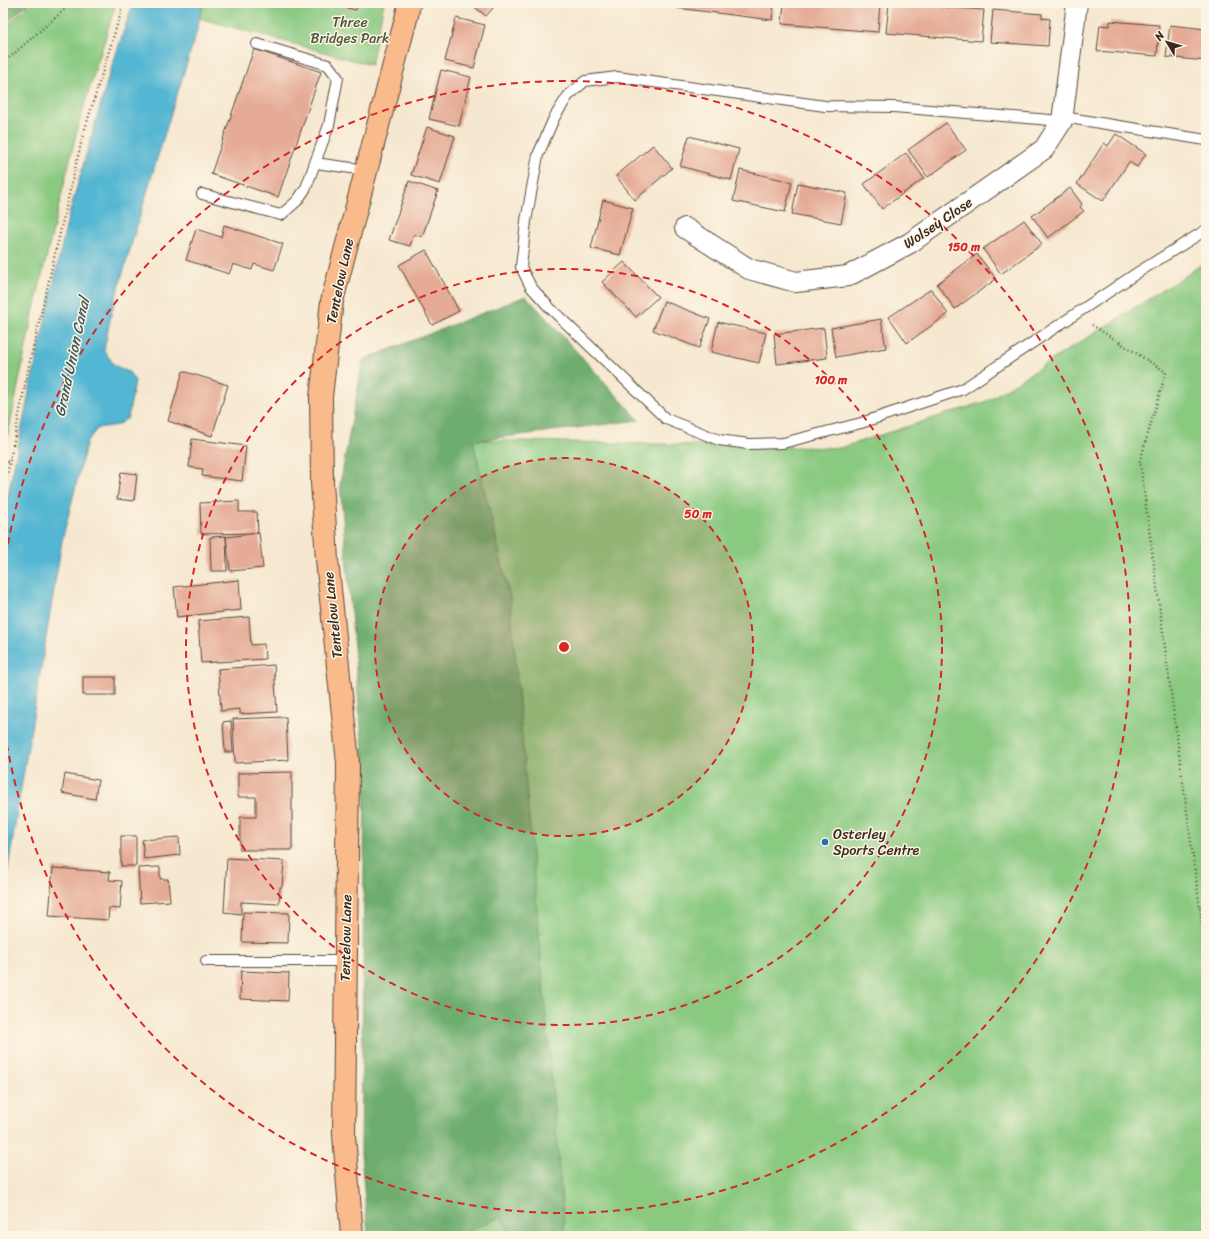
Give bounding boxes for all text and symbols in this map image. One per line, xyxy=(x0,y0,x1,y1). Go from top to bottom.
park label: Three Bridges Park xyxy=(311,10,389,51)
north arrow xyxy=(1147,22,1187,62)
text: N xyxy=(1149,27,1170,46)
street label: Wolsey Close xyxy=(898,190,978,256)
street label: Tentelow Lane xyxy=(319,236,361,326)
text: 150 m xyxy=(948,236,981,258)
water label: Grand Union Canal xyxy=(47,291,98,419)
text: 100 m xyxy=(815,369,848,391)
text: 50 m xyxy=(684,503,712,525)
street label: Tentelow Lane xyxy=(316,570,350,660)
centre of rings xyxy=(557,640,571,654)
place label: Osterley Sports Centre xyxy=(833,822,920,863)
marker: Osterley Sports Centre xyxy=(820,837,830,847)
street label: Tentelow Lane xyxy=(333,894,359,982)

